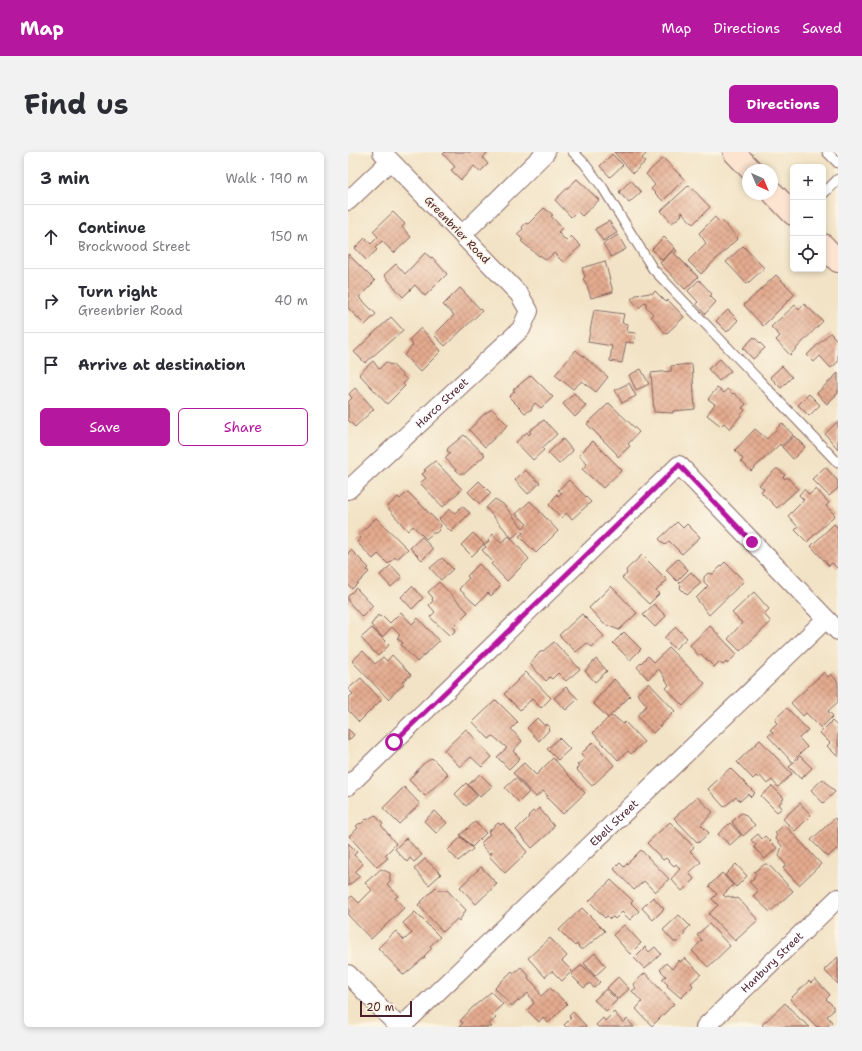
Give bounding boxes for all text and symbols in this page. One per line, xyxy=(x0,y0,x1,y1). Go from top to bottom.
text: Map xyxy=(20,16,64,41)
text: Map xyxy=(662,19,692,37)
text: Directions xyxy=(714,19,780,37)
text: Saved xyxy=(802,19,842,37)
text: Find us xyxy=(24,85,129,123)
button: Directions xyxy=(729,85,838,123)
north arrow xyxy=(742,164,778,200)
map controls xyxy=(790,164,826,272)
button: + xyxy=(790,164,826,200)
text: 3 min xyxy=(40,167,90,189)
text: Walk · 190 m xyxy=(226,170,308,187)
street label: Greenbrier Road xyxy=(421,193,493,267)
button: − xyxy=(790,200,826,236)
text: Continue xyxy=(78,218,146,238)
icon: ahead xyxy=(40,226,62,248)
text: 150 m xyxy=(270,228,308,245)
button: locate xyxy=(790,236,826,272)
text: Brockwood Street xyxy=(78,238,190,255)
text: Turn right xyxy=(78,282,158,302)
icon: right xyxy=(40,290,62,312)
text: 40 m xyxy=(274,292,308,309)
text: Greenbrier Road xyxy=(78,302,183,319)
icon: arrive xyxy=(40,354,62,376)
text: Arrive at destination xyxy=(78,355,246,375)
street label: Harco Street xyxy=(412,374,472,431)
button: Save xyxy=(40,408,170,446)
button: Share xyxy=(178,408,308,446)
route end xyxy=(743,533,761,551)
route start xyxy=(385,733,403,751)
street label: Ebell Street xyxy=(586,796,642,850)
street label: Hanbury Street xyxy=(737,928,806,996)
scale bar xyxy=(360,999,412,1018)
text: 20 m xyxy=(366,1000,394,1015)

